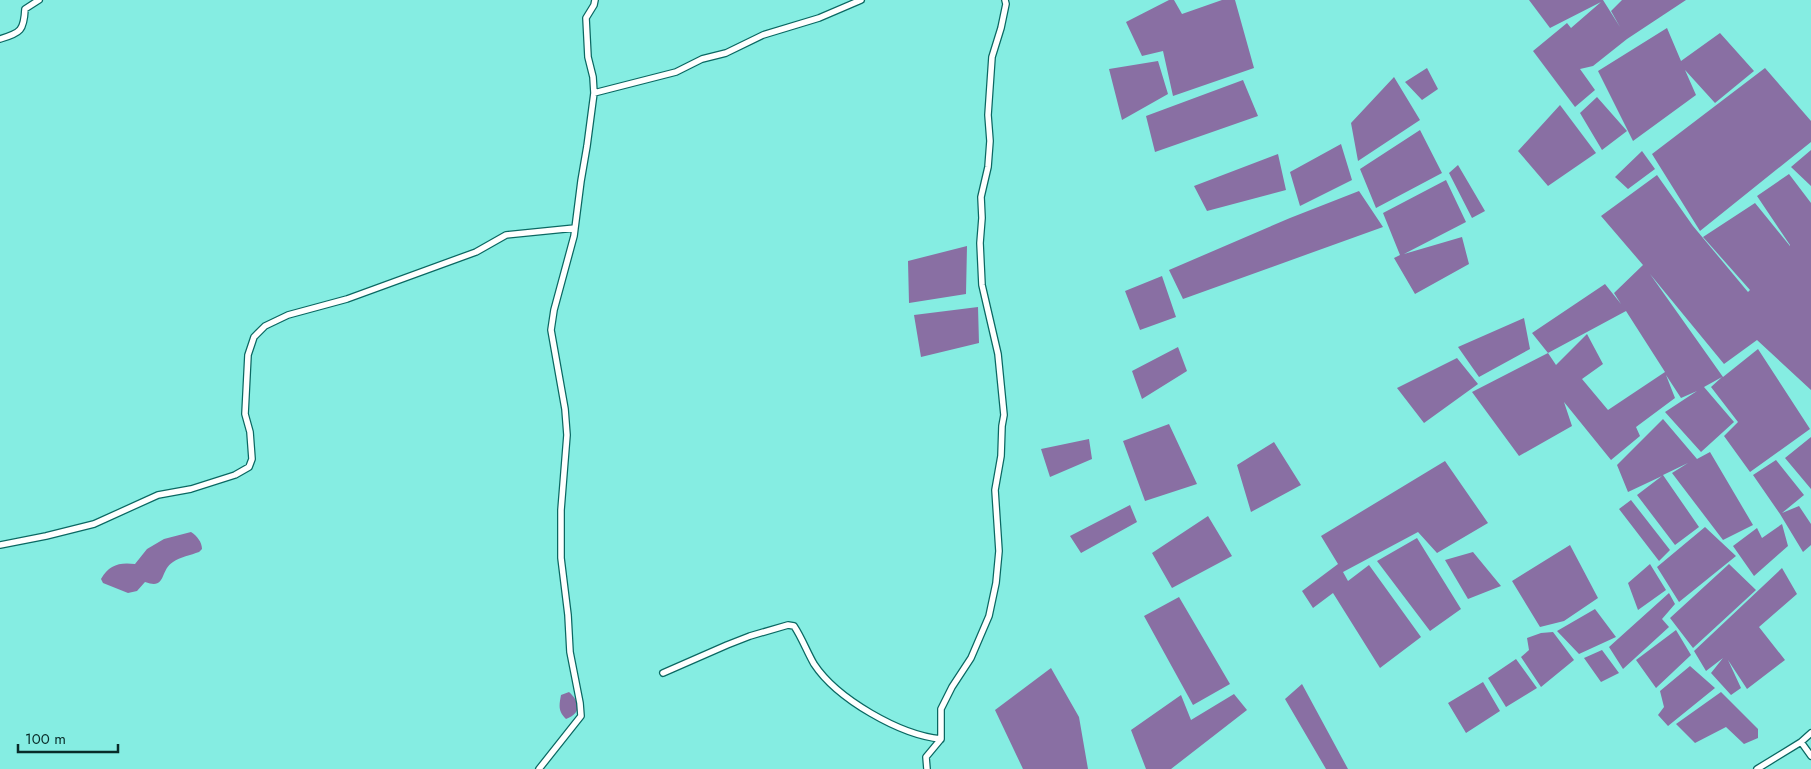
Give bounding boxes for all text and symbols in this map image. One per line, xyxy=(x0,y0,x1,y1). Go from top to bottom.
scale bar xyxy=(18,722,118,754)
text: 100 m xyxy=(25,728,66,750)

